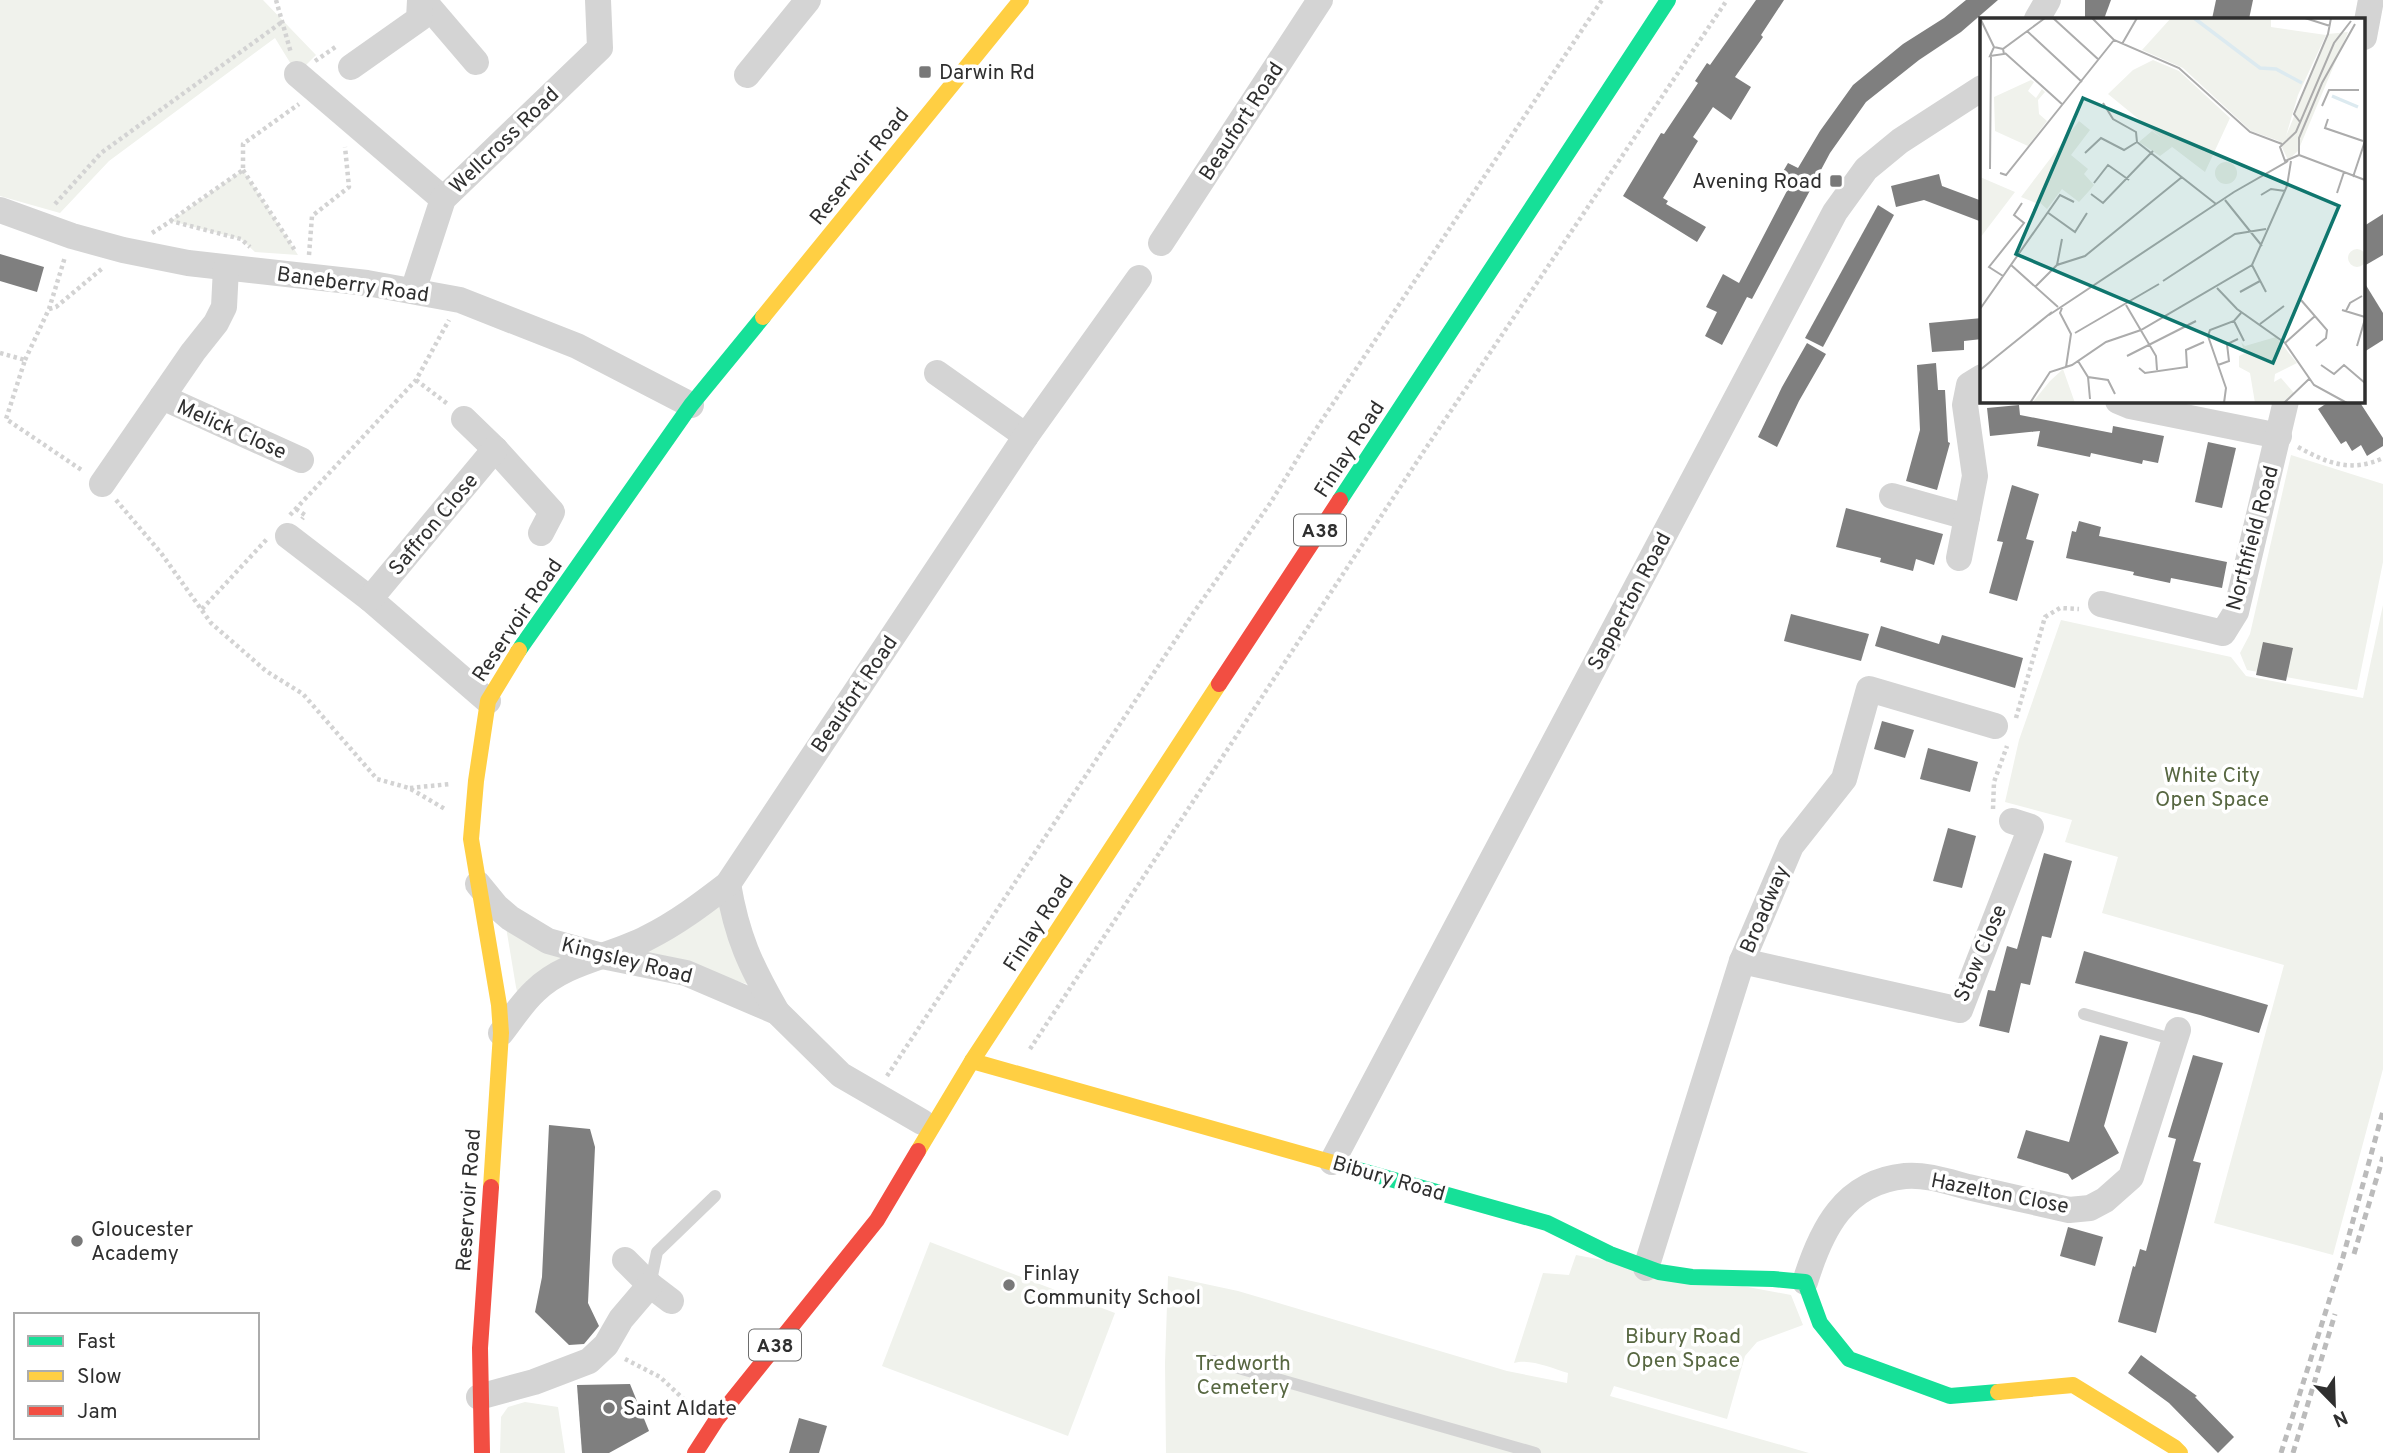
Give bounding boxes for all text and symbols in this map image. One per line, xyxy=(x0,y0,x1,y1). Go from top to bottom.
inset map xyxy=(1980,18,2366,402)
street label: Beaufort Road xyxy=(1194,57,1291,186)
place label: Darwin Rd xyxy=(939,60,1035,87)
marker: Darwin Rd xyxy=(917,64,933,80)
street label: Wellcross Road xyxy=(444,82,566,200)
street label: Reservoir Road xyxy=(805,103,916,231)
place label: Avening Road xyxy=(1692,169,1822,196)
marker: Avening Road xyxy=(1828,173,1844,189)
street label: Baneberry Road xyxy=(275,261,431,310)
street label: Melick Close xyxy=(172,394,290,467)
street label: Finlay Road xyxy=(1309,396,1392,503)
street label: Northfield Road xyxy=(2221,463,2286,614)
street label: Saffron Close xyxy=(384,468,485,582)
road number: A38 xyxy=(1294,514,1346,545)
street label: Sapperton Road xyxy=(1583,528,1678,675)
street label: Reservoir Road xyxy=(467,554,570,688)
street label: Beaufort Road xyxy=(806,631,904,759)
park label: White City Open Space xyxy=(2155,763,2269,814)
street label: Broadway xyxy=(1735,861,1796,958)
street label: Finlay Road xyxy=(998,870,1081,977)
street label: Stow Close xyxy=(1949,901,2014,1006)
street label: Kingsley Road xyxy=(558,932,695,991)
street label: Reservoir Road xyxy=(451,1128,488,1273)
street label: Bibury Road xyxy=(1329,1150,1448,1208)
street label: Hazelton Close xyxy=(1928,1168,2071,1221)
place label: Gloucester Academy xyxy=(91,1217,193,1268)
marker: Gloucester Academy xyxy=(69,1233,85,1249)
place label: Finlay Community School xyxy=(1023,1261,1201,1312)
marker: Finlay Community School xyxy=(1001,1277,1017,1293)
legend xyxy=(14,1313,259,1439)
park label: Bibury Road Open Space xyxy=(1625,1324,1741,1375)
text: Fast xyxy=(77,1329,116,1356)
road number: A38 xyxy=(749,1330,801,1360)
park label: Tredworth Cemetery xyxy=(1195,1351,1291,1402)
text: Slow xyxy=(77,1364,122,1391)
north arrow xyxy=(2299,1369,2369,1439)
place label: Saint Aldate xyxy=(623,1396,737,1423)
text: Jam xyxy=(77,1399,118,1426)
marker: Saint Aldate xyxy=(601,1400,617,1416)
text: N xyxy=(2329,1404,2351,1432)

